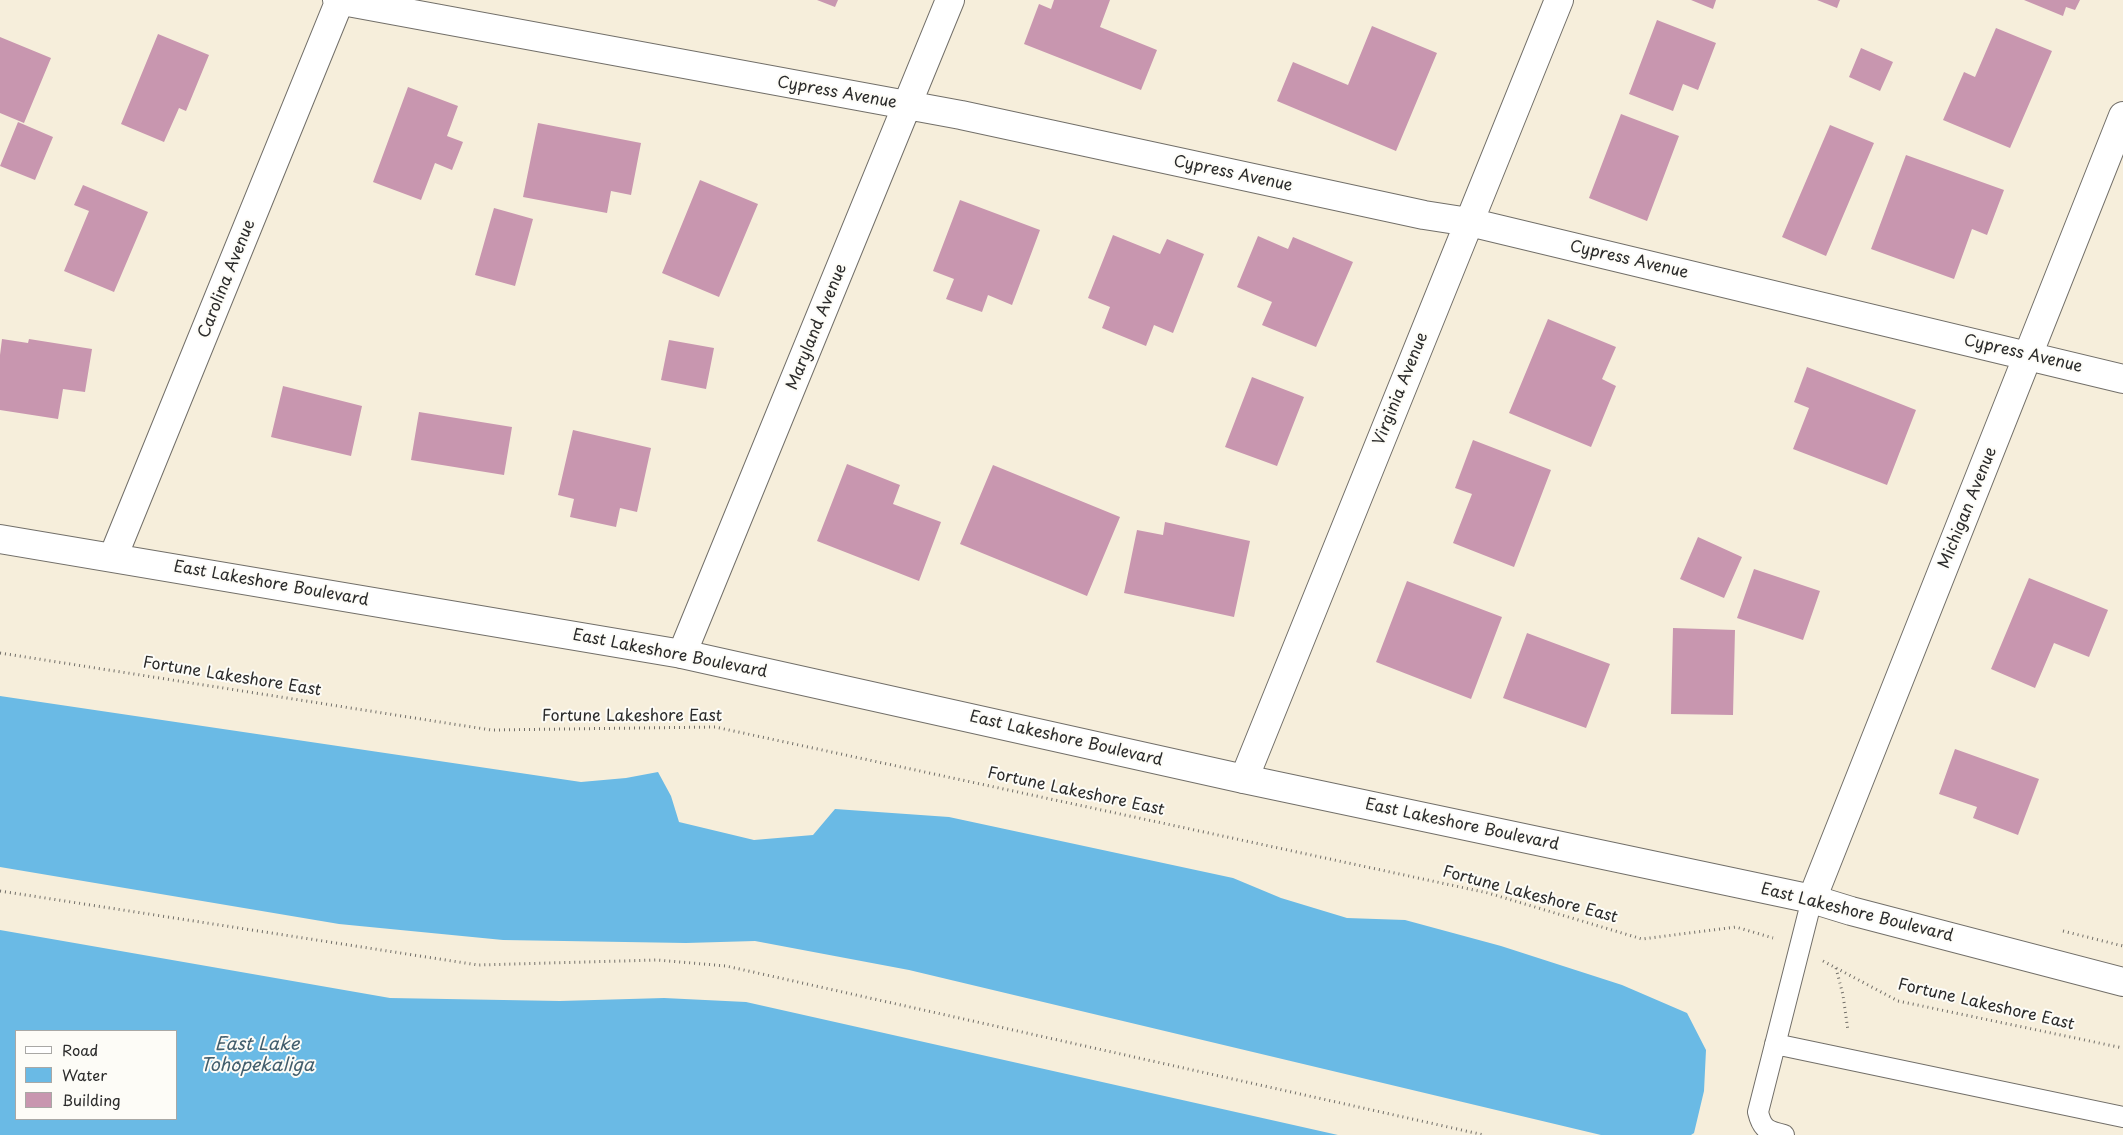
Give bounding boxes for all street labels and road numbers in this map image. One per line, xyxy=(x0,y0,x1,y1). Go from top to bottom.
street label: Cypress Avenue xyxy=(776,73,898,113)
street label: Cypress Avenue xyxy=(1172,152,1294,196)
street label: Carolina Avenue xyxy=(195,217,259,341)
street label: Cypress Avenue xyxy=(1568,237,1690,283)
street label: Maryland Avenue xyxy=(783,261,851,393)
street label: Virginia Avenue xyxy=(1370,330,1432,448)
street label: Cypress Avenue xyxy=(1962,331,2084,377)
street label: Michigan Avenue xyxy=(1935,444,2001,572)
street label: East Lakeshore Boulevard xyxy=(172,557,370,611)
street label: East Lakeshore Boulevard xyxy=(571,626,769,682)
street label: Fortune Lakeshore East xyxy=(141,653,323,701)
street label: Fortune Lakeshore East xyxy=(542,707,722,727)
street label: East Lakeshore Boulevard xyxy=(968,707,1164,771)
street label: Fortune Lakeshore East xyxy=(986,764,1166,820)
street label: East Lakeshore Boulevard xyxy=(1363,795,1561,855)
street label: Fortune Lakeshore East xyxy=(1440,862,1620,928)
street label: East Lakeshore Boulevard xyxy=(1759,880,1955,946)
street label: Fortune Lakeshore East xyxy=(1896,975,2076,1035)

